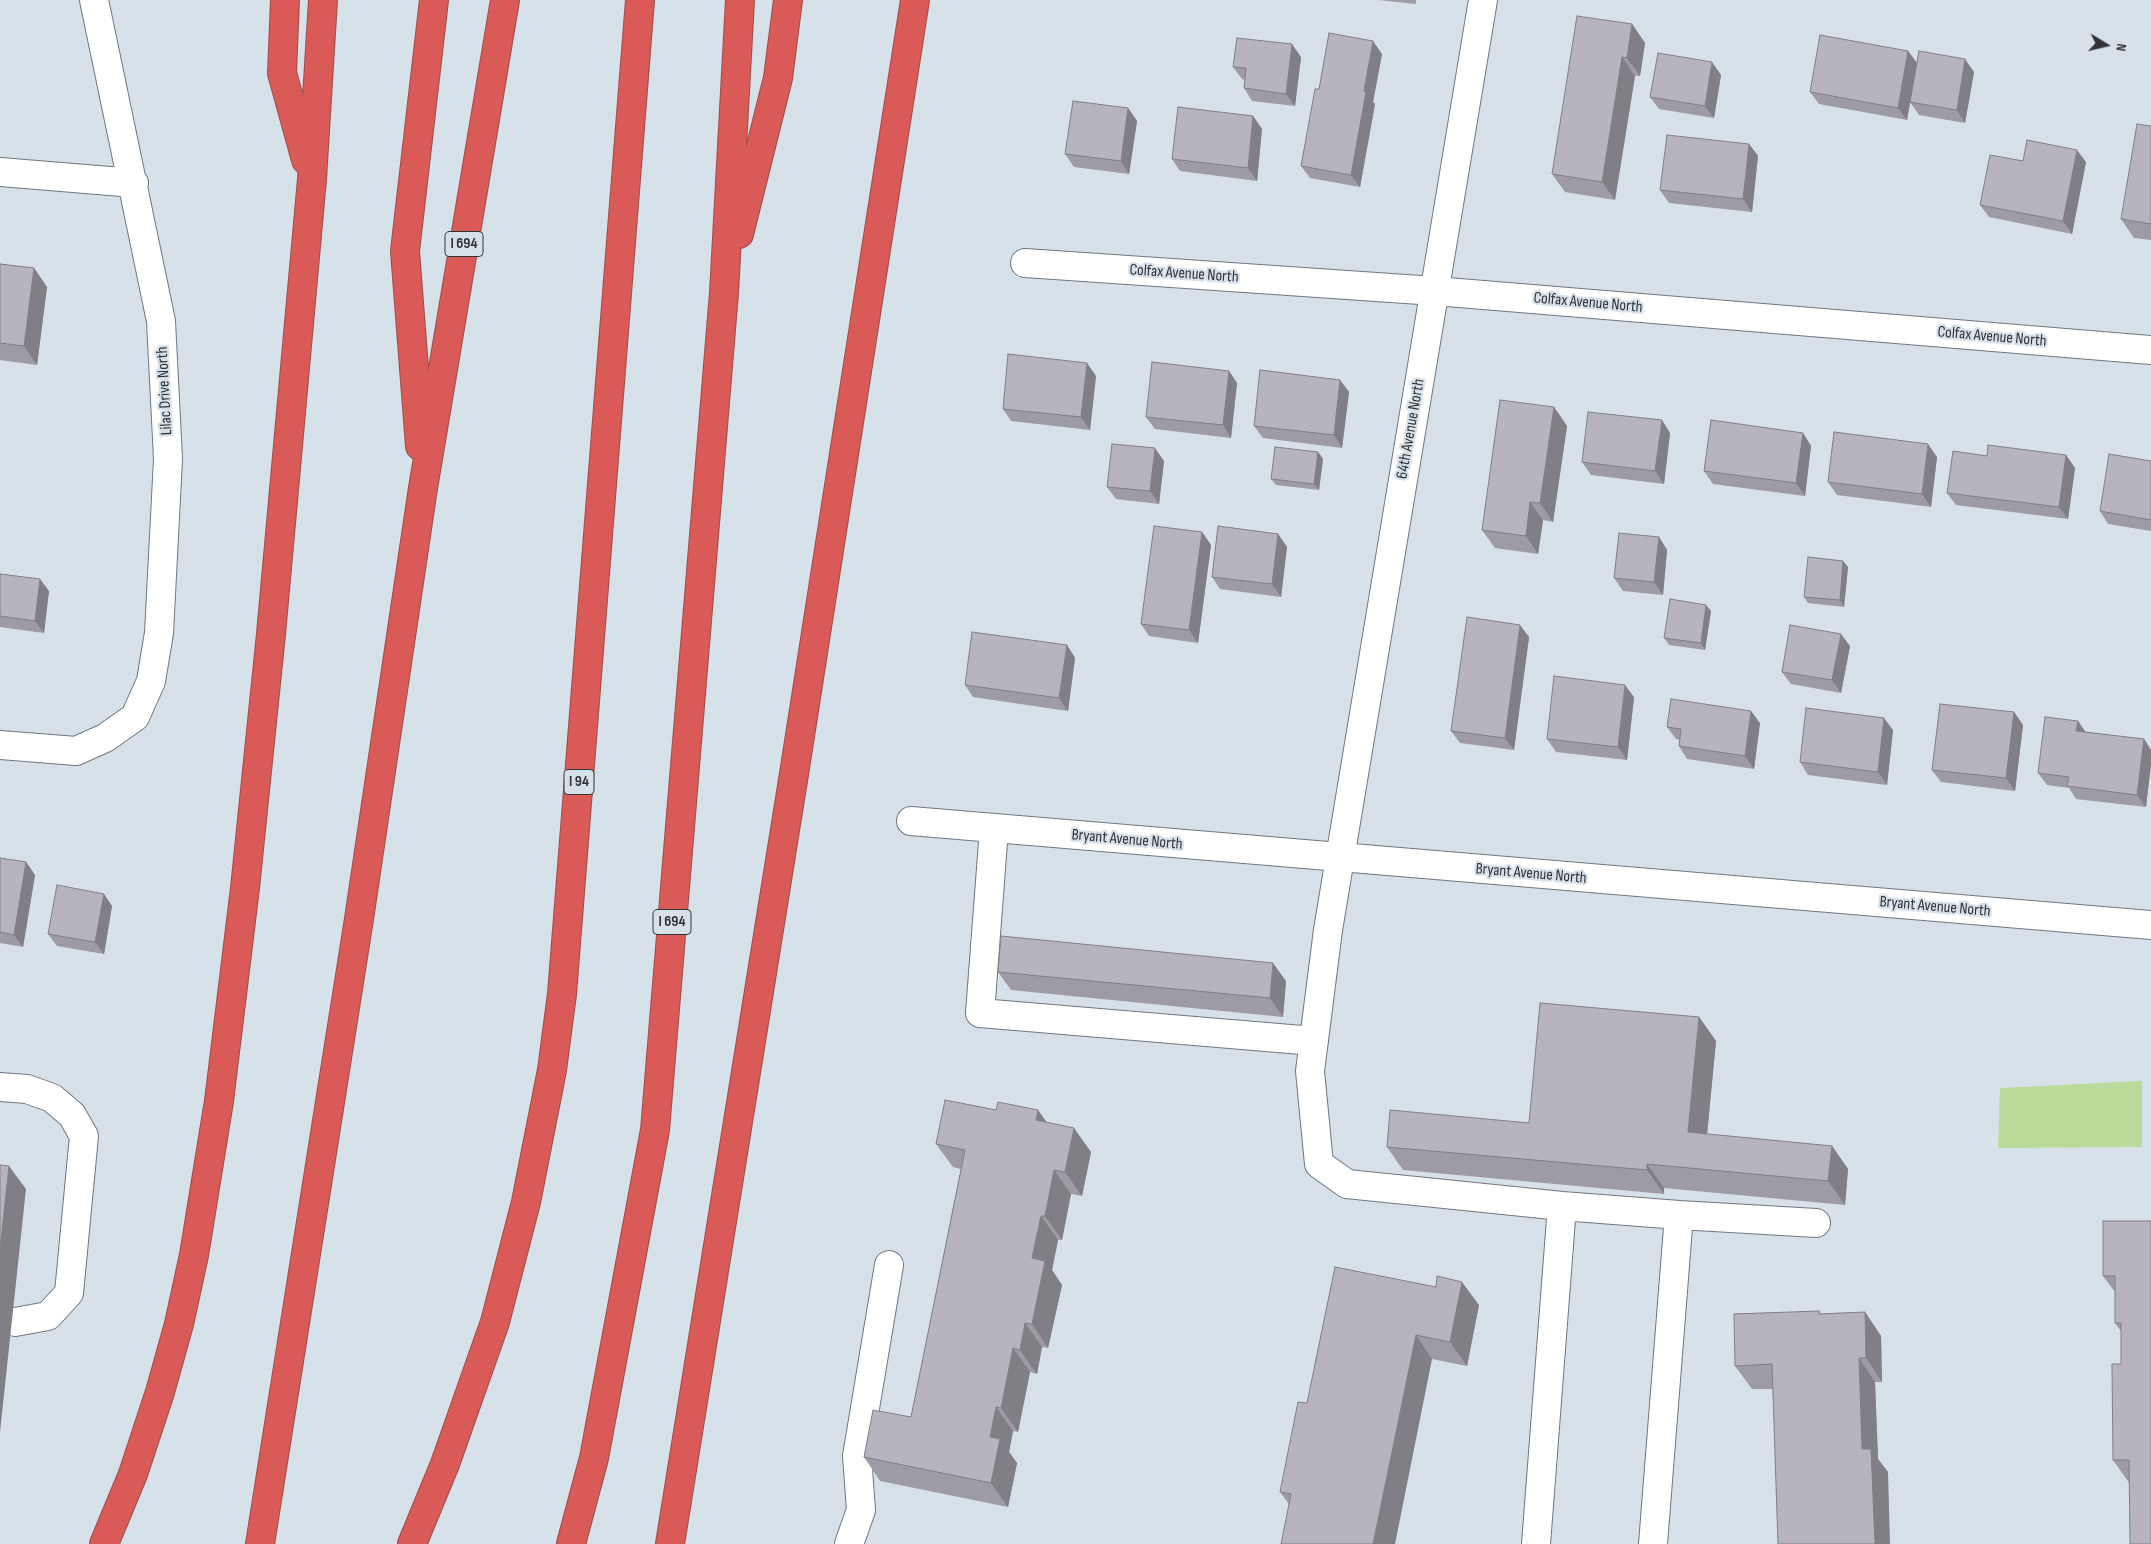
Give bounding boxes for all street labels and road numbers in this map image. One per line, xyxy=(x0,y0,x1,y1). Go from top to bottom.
road number: I 694 xyxy=(445,232,483,256)
street label: Colfax Avenue North xyxy=(1129,261,1239,287)
street label: Colfax Avenue North xyxy=(1533,289,1643,317)
street label: Colfax Avenue North xyxy=(1937,323,2047,351)
street label: Lilac Drive North xyxy=(153,346,177,436)
street label: 64th Avenue North xyxy=(1393,377,1429,481)
road number: I 94 xyxy=(564,770,594,794)
street label: Bryant Avenue North xyxy=(1071,826,1183,854)
street label: Bryant Avenue North xyxy=(1475,860,1587,888)
street label: Bryant Avenue North xyxy=(1879,893,1991,921)
road number: I 694 xyxy=(653,910,691,934)

